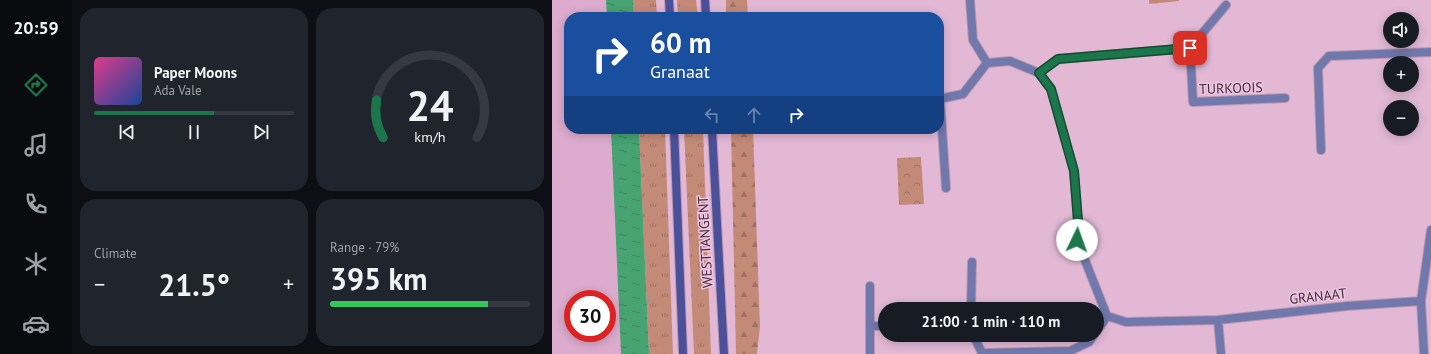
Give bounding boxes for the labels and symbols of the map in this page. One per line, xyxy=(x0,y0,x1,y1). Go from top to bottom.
pin xyxy=(1173,31,1207,65)
street label: TURKOOIS xyxy=(1199,78,1263,98)
street label: WESTTANGENT xyxy=(694,195,716,289)
position arrow xyxy=(1056,219,1098,261)
street label: GRANAAT xyxy=(1289,284,1348,308)
speed limit sign: 30 xyxy=(564,290,616,342)

